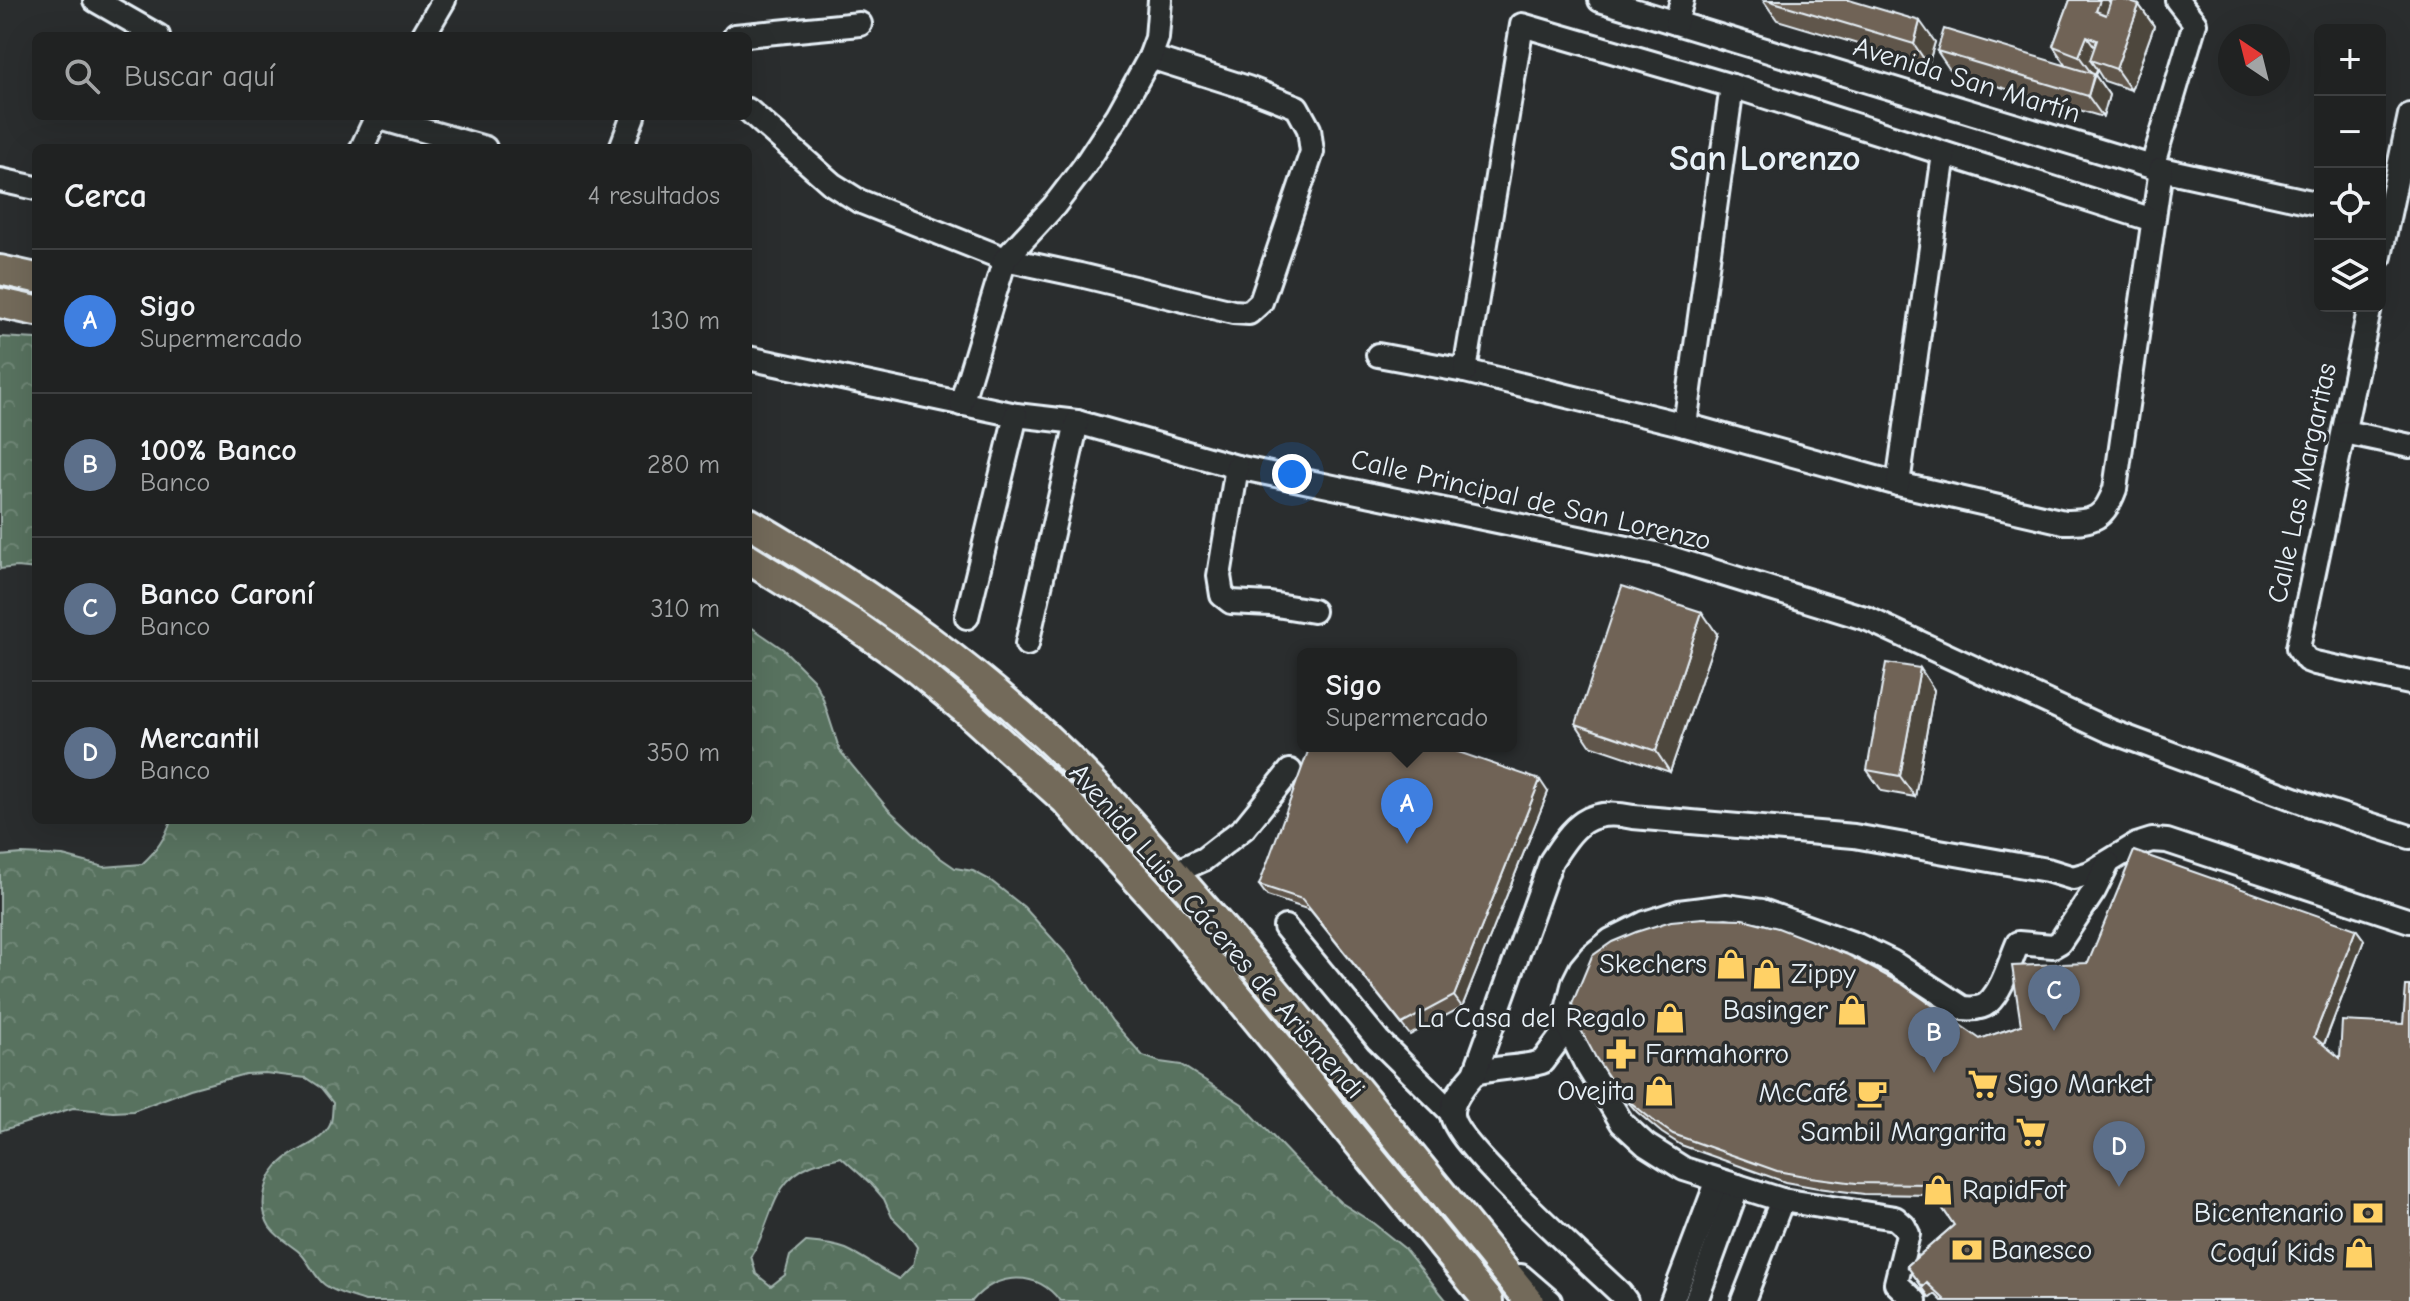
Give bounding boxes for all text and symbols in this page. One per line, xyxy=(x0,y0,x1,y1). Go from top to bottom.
north arrow xyxy=(2218,24,2290,96)
map controls xyxy=(2314,24,2386,312)
button: + xyxy=(2314,24,2386,96)
street label: Avenida San Martín xyxy=(1850,30,2084,130)
search box xyxy=(32,32,752,120)
icon: search xyxy=(60,54,104,98)
text: Buscar aquí xyxy=(124,59,275,94)
button: − xyxy=(2314,96,2386,168)
district label: San Lorenzo xyxy=(1669,138,1861,179)
button: locate xyxy=(2314,168,2386,240)
text: Cerca xyxy=(64,176,147,216)
text: 4 resultados xyxy=(588,181,720,211)
button: layers xyxy=(2314,240,2386,312)
text: Sigo xyxy=(140,289,196,324)
text: A xyxy=(83,306,97,336)
text: 130 m xyxy=(651,306,720,336)
text: Supermercado xyxy=(140,324,302,354)
street label: Calle Las Margaritas xyxy=(2261,360,2343,606)
text: 100% Banco xyxy=(140,433,297,468)
street label: Calle Principal de San Lorenzo xyxy=(1348,443,1714,557)
text: B xyxy=(82,450,98,480)
text: 280 m xyxy=(647,450,720,480)
your location xyxy=(1272,454,1312,494)
text: Banco xyxy=(140,468,210,498)
text: Banco Caroní xyxy=(140,577,314,612)
text: C xyxy=(82,594,98,624)
text: 310 m xyxy=(651,594,720,624)
text: Banco xyxy=(140,612,210,642)
popup xyxy=(1297,648,1517,752)
text: Sigo xyxy=(1326,668,1381,703)
text: Supermercado xyxy=(1326,703,1488,733)
text: Mercantil xyxy=(140,721,260,756)
text: D xyxy=(82,738,98,768)
text: 350 m xyxy=(647,738,720,768)
text: Banco xyxy=(140,756,210,786)
street label: Avenida Luisa Cáceres de Arismendi xyxy=(1063,757,1371,1105)
pin: A xyxy=(1381,778,1433,844)
shop icon: Skechers xyxy=(1714,947,1748,981)
place label: Skechers xyxy=(1599,948,1707,980)
shop icon: Zippy xyxy=(1750,957,1784,991)
place label: Zippy xyxy=(1791,958,1856,990)
pin: C xyxy=(2028,965,2080,1031)
shop icon: Basinger xyxy=(1835,993,1869,1027)
place label: Basinger xyxy=(1723,994,1828,1026)
shop icon: La Casa del Regalo xyxy=(1653,1001,1687,1035)
place label: La Casa del Regalo xyxy=(1417,1002,1646,1034)
pin: B xyxy=(1908,1007,1960,1073)
pharmacy icon: Farmahorro xyxy=(1604,1037,1638,1071)
place label: Farmahorro xyxy=(1645,1038,1789,1070)
supermarket icon: Sigo Market xyxy=(1966,1067,2000,1101)
place label: Sigo Market xyxy=(2007,1068,2153,1100)
shop icon: Ovejita xyxy=(1642,1074,1676,1108)
place label: Ovejita xyxy=(1557,1075,1635,1107)
cafe icon: McCafé xyxy=(1855,1076,1889,1110)
place label: McCafé xyxy=(1758,1077,1848,1109)
supermarket icon: Sambil Margarita xyxy=(2014,1115,2048,1149)
place label: Sambil Margarita xyxy=(1801,1116,2007,1148)
pin: D xyxy=(2093,1121,2145,1187)
shop icon: RapidFot xyxy=(1921,1173,1955,1207)
place label: RapidFot xyxy=(1962,1174,2067,1206)
bank icon: Bicentenario xyxy=(2351,1196,2385,1230)
place label: Bicentenario xyxy=(2194,1197,2344,1229)
bank icon: Banesco xyxy=(1950,1233,1984,1267)
place label: Banesco xyxy=(1991,1234,2092,1266)
shop icon: Coquí Kids xyxy=(2342,1236,2376,1270)
place label: Coquí Kids xyxy=(2210,1237,2335,1269)

